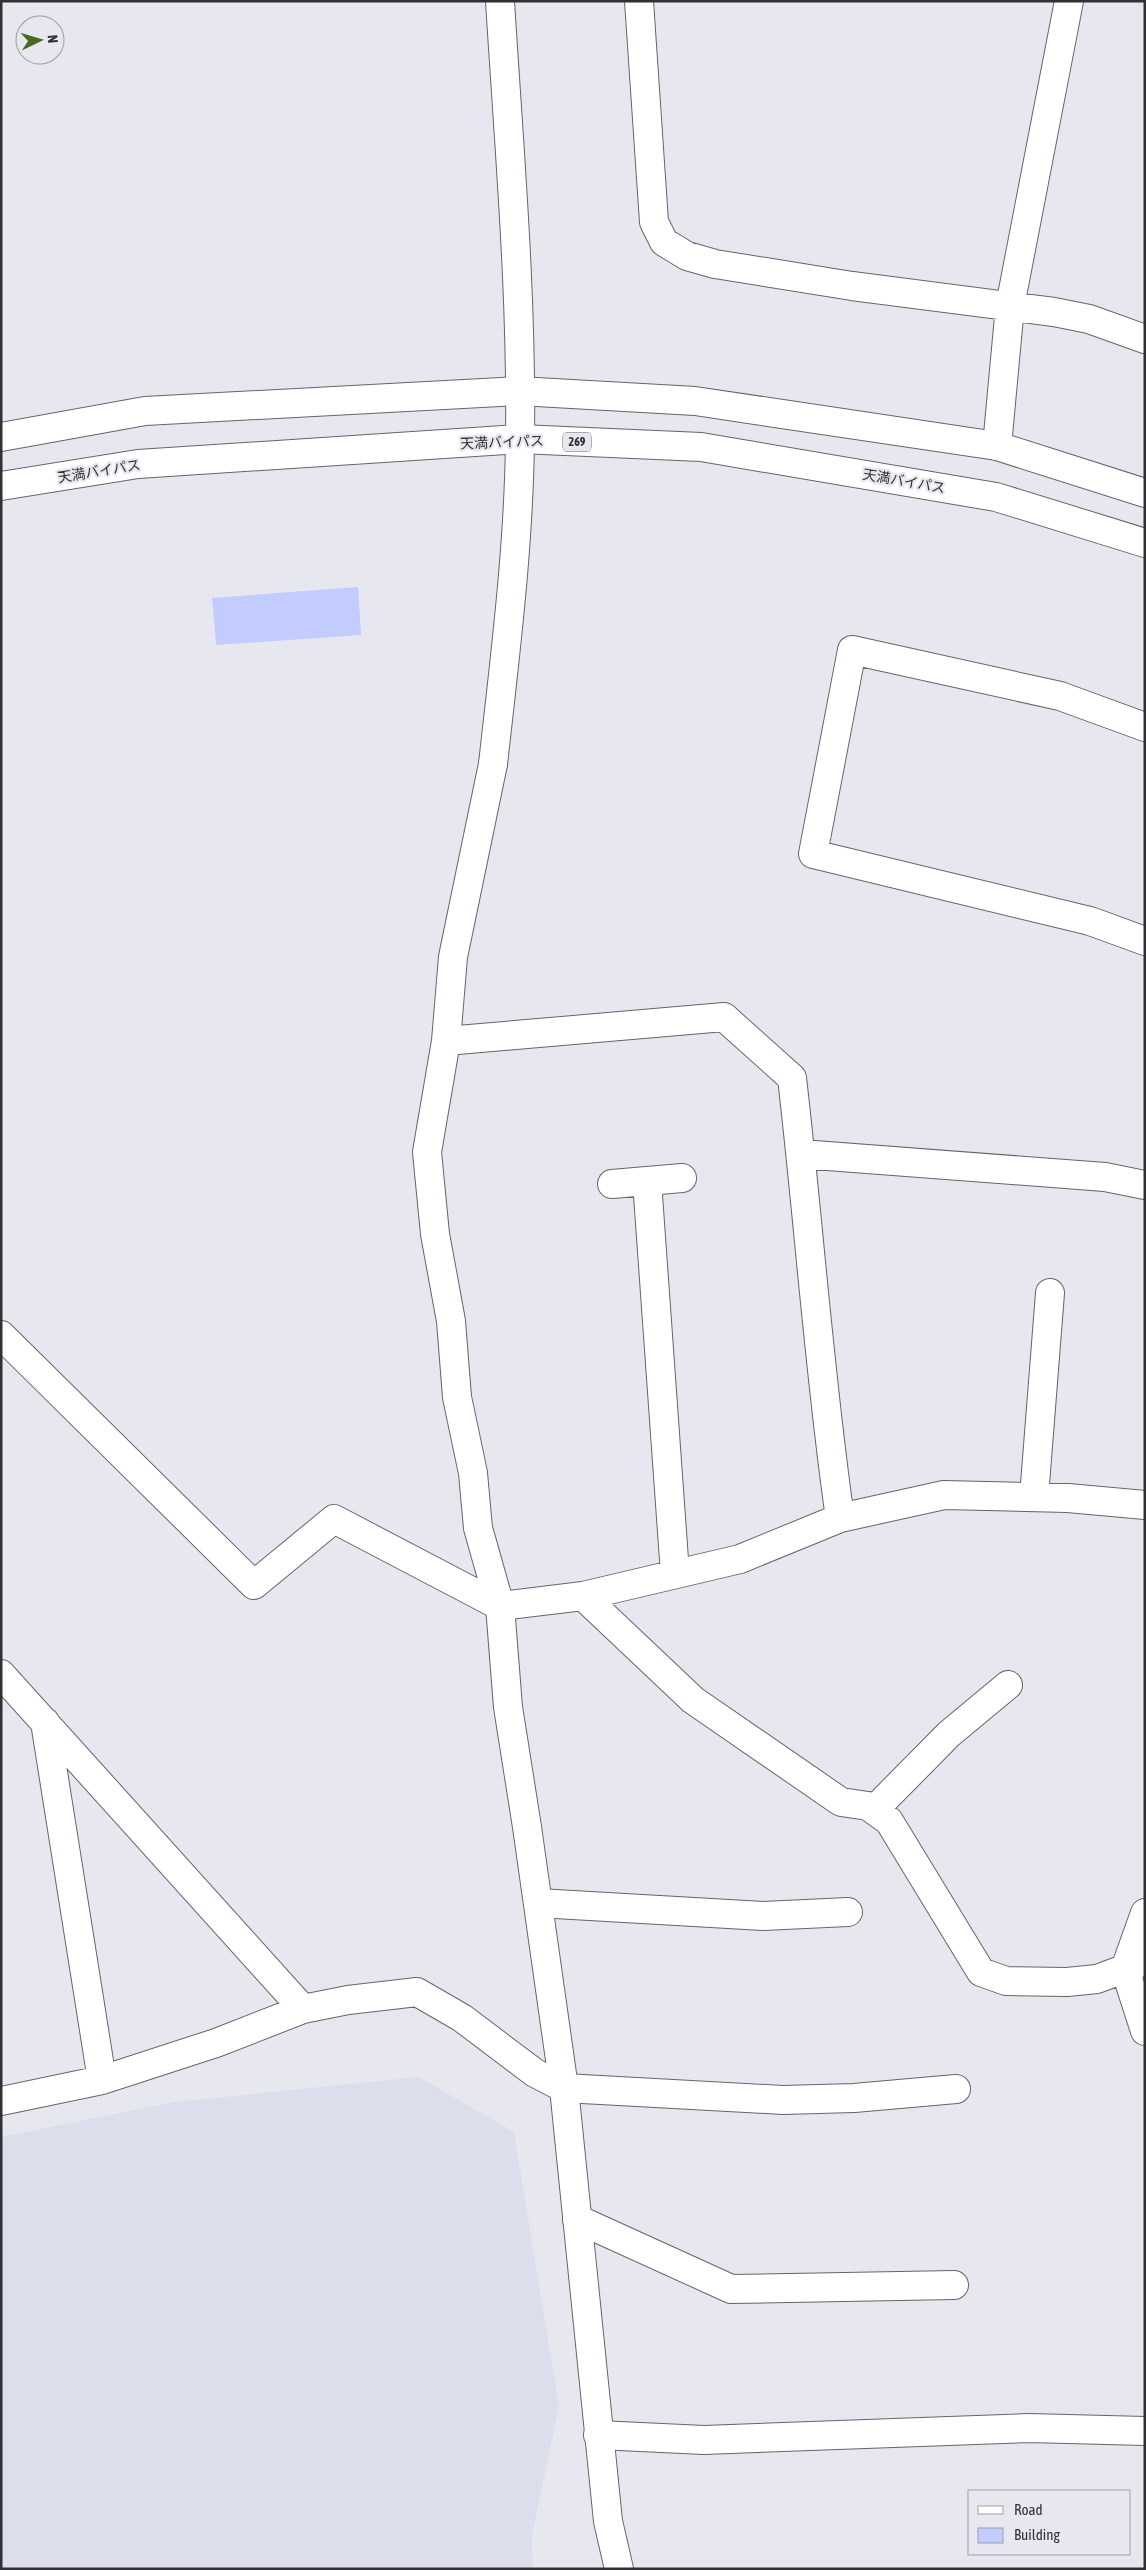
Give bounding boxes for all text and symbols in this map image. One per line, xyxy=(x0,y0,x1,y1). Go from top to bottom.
north arrow xyxy=(15,15,65,65)
text: N xyxy=(45,34,61,44)
road number: 269 xyxy=(563,432,591,452)
street label: 天満バイパス xyxy=(460,433,544,451)
street label: 天満バイパス xyxy=(56,457,142,485)
street label: 天満バイパス xyxy=(861,466,947,496)
legend xyxy=(968,2490,1131,2555)
text: Road xyxy=(1014,2501,1043,2518)
text: Building xyxy=(1014,2526,1060,2543)

